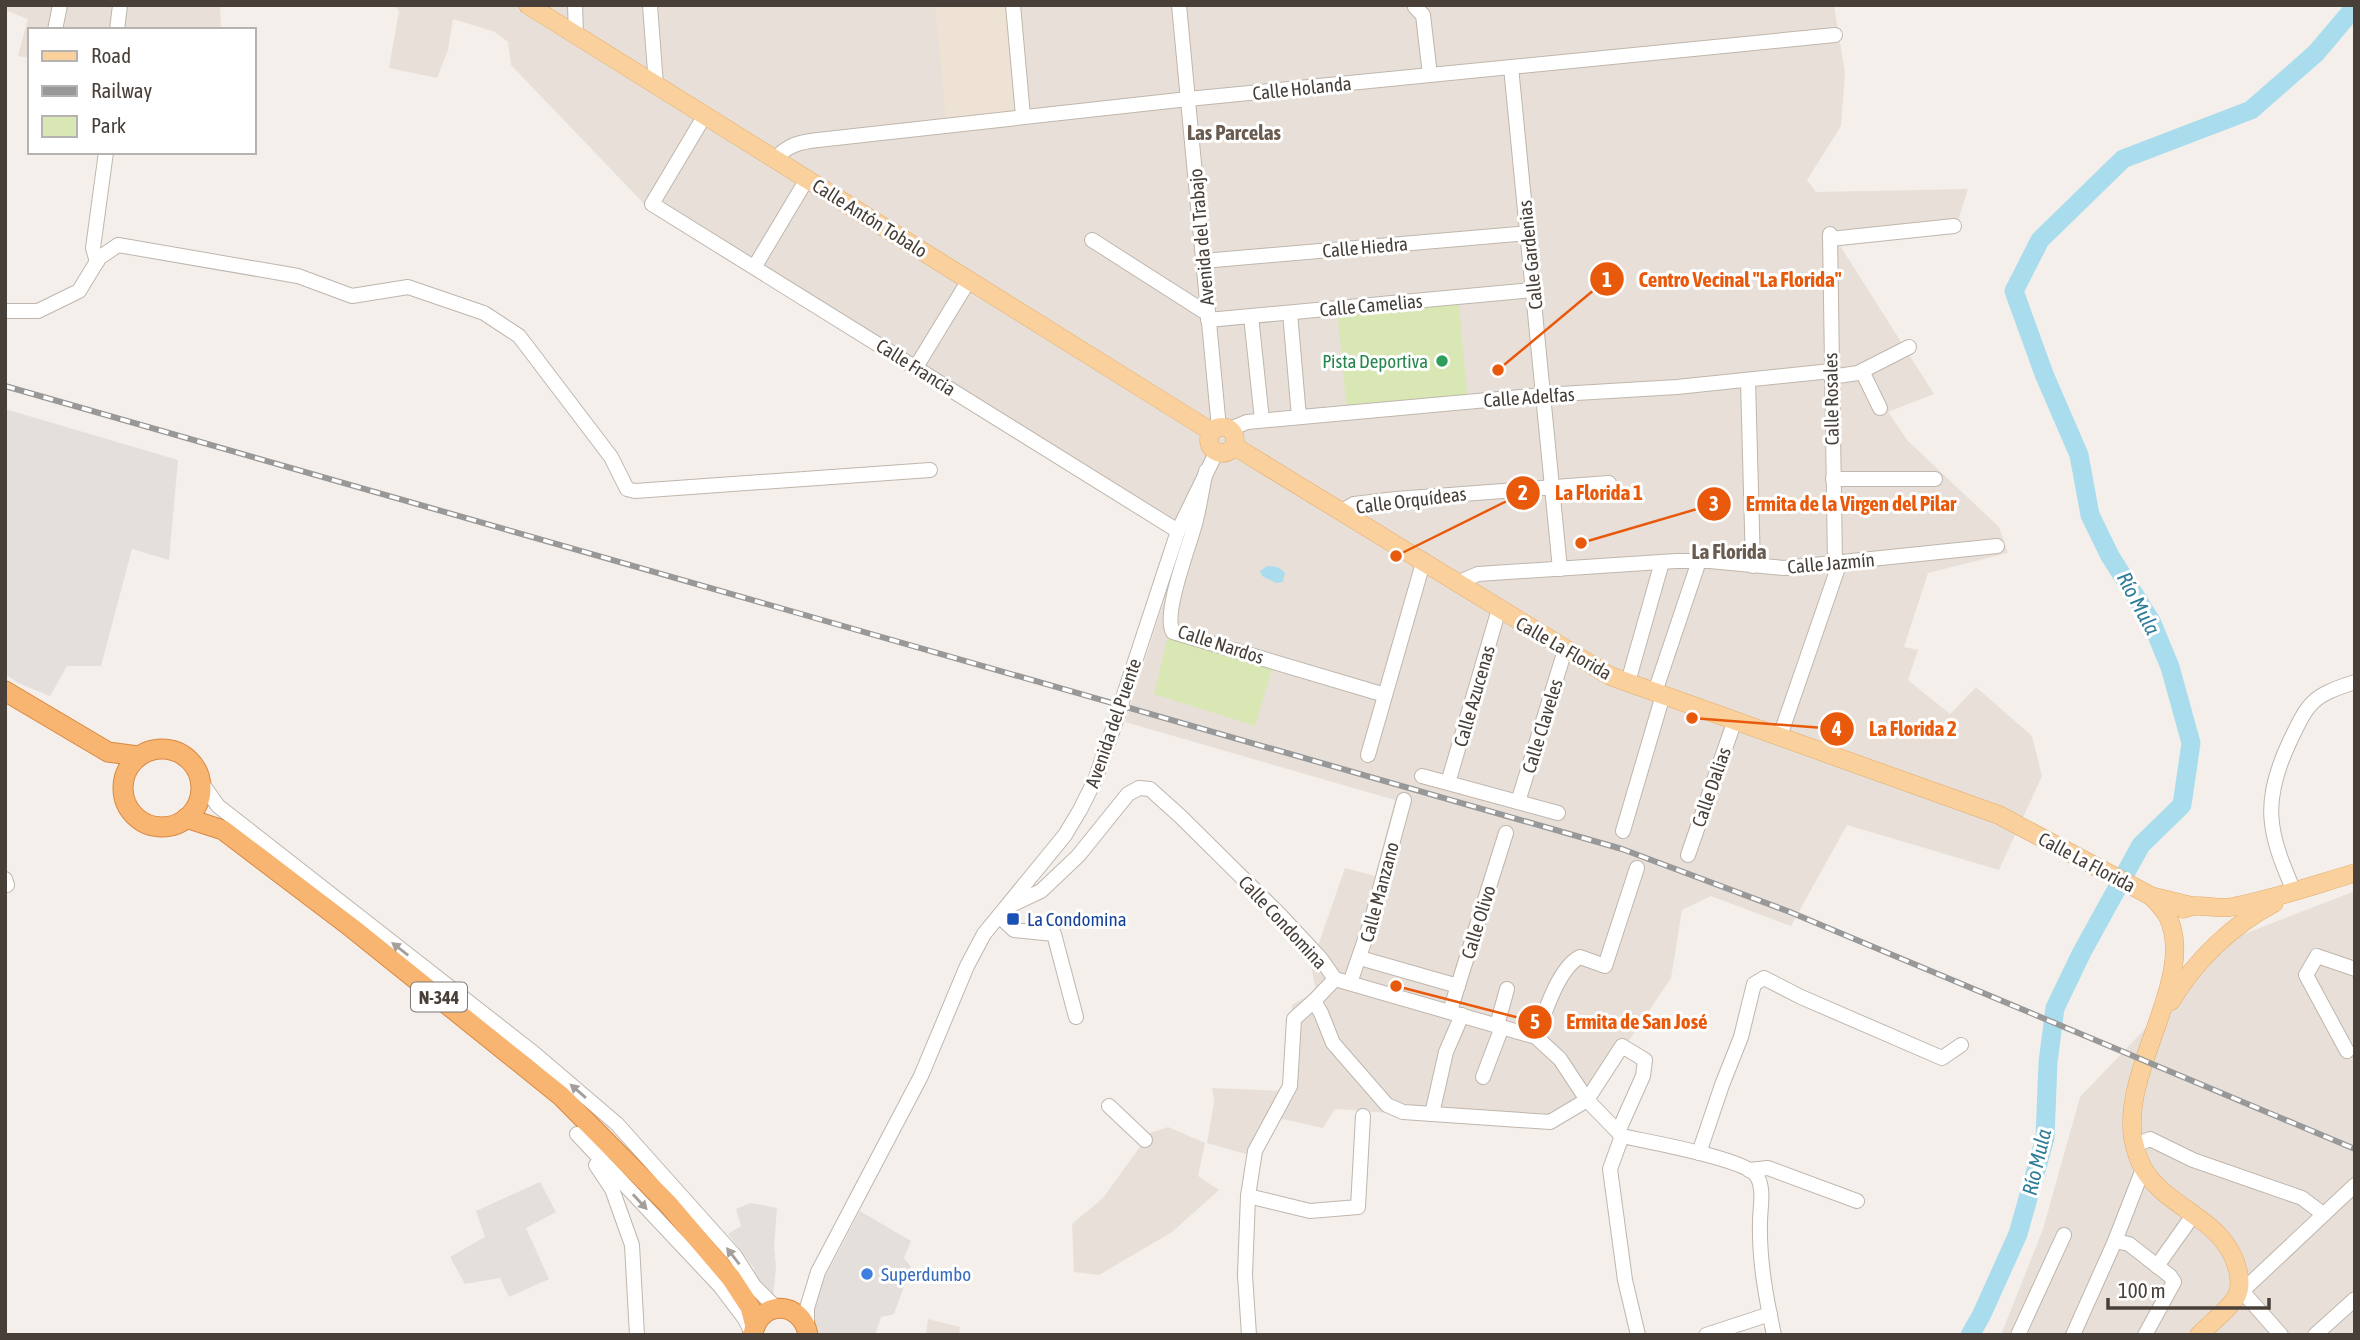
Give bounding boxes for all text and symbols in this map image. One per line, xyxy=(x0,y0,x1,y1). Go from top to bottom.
legend xyxy=(28,28,256,154)
text: Road xyxy=(91,43,131,67)
street label: Calle Holanda xyxy=(1251,72,1353,104)
text: Railway xyxy=(91,78,153,102)
text: Park xyxy=(91,113,126,137)
district label: Las Parcelas xyxy=(1187,120,1282,144)
street label: Avenida del Trabajo xyxy=(1184,168,1218,306)
street label: Calle Antón Tobalo xyxy=(809,174,931,262)
street label: Calle Gardenias xyxy=(1513,199,1547,311)
street label: Calle Hiedra xyxy=(1321,232,1409,262)
callout: Centro Vecinal "La Florida" xyxy=(1590,258,1856,300)
text: 1 xyxy=(1602,267,1612,291)
text: Centro Vecinal "La Florida" xyxy=(1638,267,1842,291)
street label: Calle Camelias xyxy=(1319,290,1424,320)
street label: Calle Francia xyxy=(872,334,960,400)
place label: Pista Deportiva xyxy=(1322,350,1428,372)
street label: Calle Rosales xyxy=(1819,352,1843,446)
marker: Pista Deportiva xyxy=(1434,353,1450,369)
street label: Calle Adelfas xyxy=(1483,383,1576,411)
callout: La Florida 1 xyxy=(1506,472,1657,514)
text: 2 xyxy=(1518,480,1528,504)
text: La Florida 1 xyxy=(1555,480,1643,504)
street label: Calle Orquídeas xyxy=(1355,482,1468,518)
callout: Ermita de la Virgen del Pilar xyxy=(1697,483,1970,525)
text: 3 xyxy=(1709,491,1719,515)
text: Ermita de la Virgen del Pilar xyxy=(1746,491,1957,515)
district label: La Florida xyxy=(1691,539,1767,563)
street label: Calle Jazmín xyxy=(1786,548,1876,578)
water label: Río Mula xyxy=(2113,568,2166,639)
street label: Calle La Florida xyxy=(1512,612,1616,684)
street label: Calle Nardos xyxy=(1175,620,1267,668)
street label: Calle Azucenas xyxy=(1449,643,1499,749)
street label: Avenida del Puente xyxy=(1081,656,1145,790)
street label: Calle Claveles xyxy=(1517,676,1567,776)
callout: La Florida 2 xyxy=(1820,708,1971,750)
text: 4 xyxy=(1831,716,1842,740)
text: La Florida 2 xyxy=(1869,716,1957,740)
street label: Calle Dalias xyxy=(1687,744,1735,830)
street label: Calle La Florida xyxy=(2035,827,2139,897)
street label: Calle Manzano xyxy=(1355,839,1403,945)
street label: Calle Condomina xyxy=(1234,871,1332,973)
street label: Calle Olivo xyxy=(1456,883,1500,961)
place label: La Condomina xyxy=(1027,908,1127,930)
marker: La Condomina xyxy=(1005,911,1021,927)
one-way arrow xyxy=(391,942,409,957)
road number: N-344 xyxy=(411,982,467,1012)
callout: Ermita de San José xyxy=(1518,1001,1722,1043)
text: 5 xyxy=(1530,1009,1540,1033)
text: Ermita de San José xyxy=(1566,1009,1708,1033)
one-way arrow xyxy=(569,1084,586,1099)
water label: Río Mula xyxy=(2017,1126,2055,1197)
one-way arrow xyxy=(631,1193,647,1210)
one-way arrow xyxy=(726,1247,741,1265)
place label: Superdumbo xyxy=(881,1263,971,1285)
marker: Superdumbo xyxy=(859,1266,875,1282)
scale bar xyxy=(2108,1266,2269,1310)
text: 100 m xyxy=(2118,1278,2166,1302)

